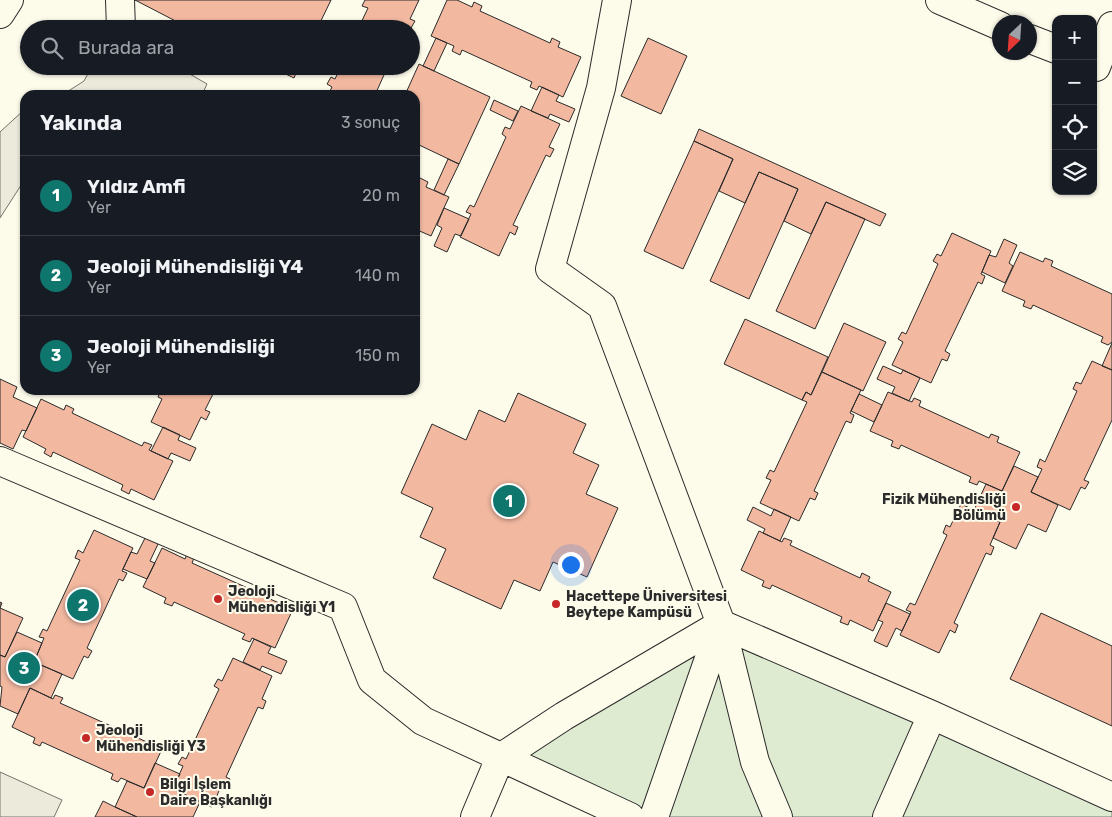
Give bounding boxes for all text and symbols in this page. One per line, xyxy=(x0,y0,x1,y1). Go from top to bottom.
north arrow xyxy=(992,15,1037,60)
map controls xyxy=(1052,15,1097,195)
button: + xyxy=(1052,15,1097,60)
search box xyxy=(20,20,420,75)
icon: search xyxy=(38,34,66,62)
text: Burada ara xyxy=(78,36,174,59)
button: − xyxy=(1052,60,1097,105)
button: locate xyxy=(1052,105,1097,150)
text: Yakında xyxy=(40,110,122,135)
text: 3 sonuç xyxy=(341,113,400,132)
button: layers xyxy=(1052,150,1097,195)
text: Yıldız Amfi xyxy=(87,175,186,198)
text: 1 xyxy=(52,186,60,205)
text: 20 m xyxy=(362,186,400,205)
text: Yer xyxy=(87,198,111,217)
text: Jeoloji Mühendisliği Y4 xyxy=(87,255,303,278)
text: 2 xyxy=(51,266,61,285)
text: 140 m xyxy=(355,266,400,285)
text: Yer xyxy=(87,278,111,297)
text: Jeoloji Mühendisliği xyxy=(87,335,275,358)
text: 3 xyxy=(51,346,61,365)
text: 150 m xyxy=(355,346,400,365)
text: Yer xyxy=(87,358,111,377)
pin: 1 xyxy=(493,482,525,520)
place label: Fizik Mühendisliği Bölümü xyxy=(882,491,1006,524)
marker: Fizik Mühendisliği Bölümü xyxy=(1010,501,1022,513)
your location xyxy=(558,552,584,578)
place label: Jeoloji Mühendisliği Y1 xyxy=(228,583,335,616)
pin: 2 xyxy=(67,586,99,624)
place label: Hacettepe Üniversitesi Beytepe Kampüsü xyxy=(566,587,727,621)
marker: Jeoloji Mühendisliği Y1 xyxy=(212,593,224,605)
marker: Hacettepe Üniversitesi Beytepe Kampüsü xyxy=(550,598,562,610)
pin: 3 xyxy=(8,649,40,687)
place label: Jeoloji Mühendisliği Y3 xyxy=(96,722,206,755)
marker: Jeoloji Mühendisliği Y3 xyxy=(80,732,92,744)
place label: Bilgi İşlem Daire Başkanlığı xyxy=(160,775,272,809)
marker: Bilgi İşlem Daire Başkanlığı xyxy=(144,786,156,798)

